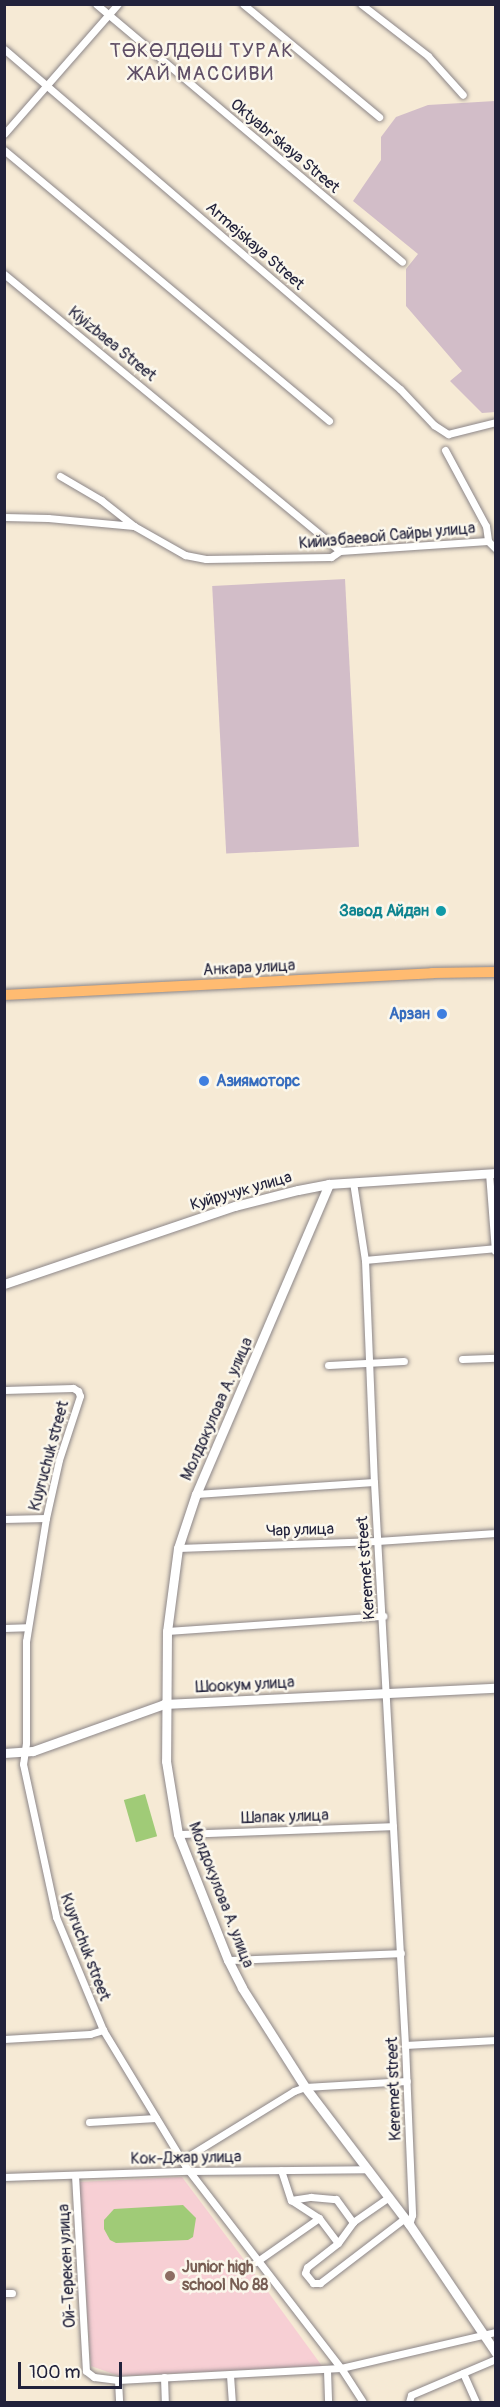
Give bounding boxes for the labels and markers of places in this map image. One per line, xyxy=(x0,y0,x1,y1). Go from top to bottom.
place label: Завод Айдан xyxy=(339,901,429,921)
marker: Завод Айдан xyxy=(434,904,448,918)
place label: Арзан xyxy=(389,1004,430,1024)
marker: Арзан xyxy=(435,1007,449,1021)
place label: Азиямоторс xyxy=(216,1071,300,1091)
marker: Азиямоторс xyxy=(197,1074,211,1088)
place label: Junior high school № 88 xyxy=(182,2257,268,2295)
marker: Junior high school № 88 xyxy=(163,2269,177,2283)

